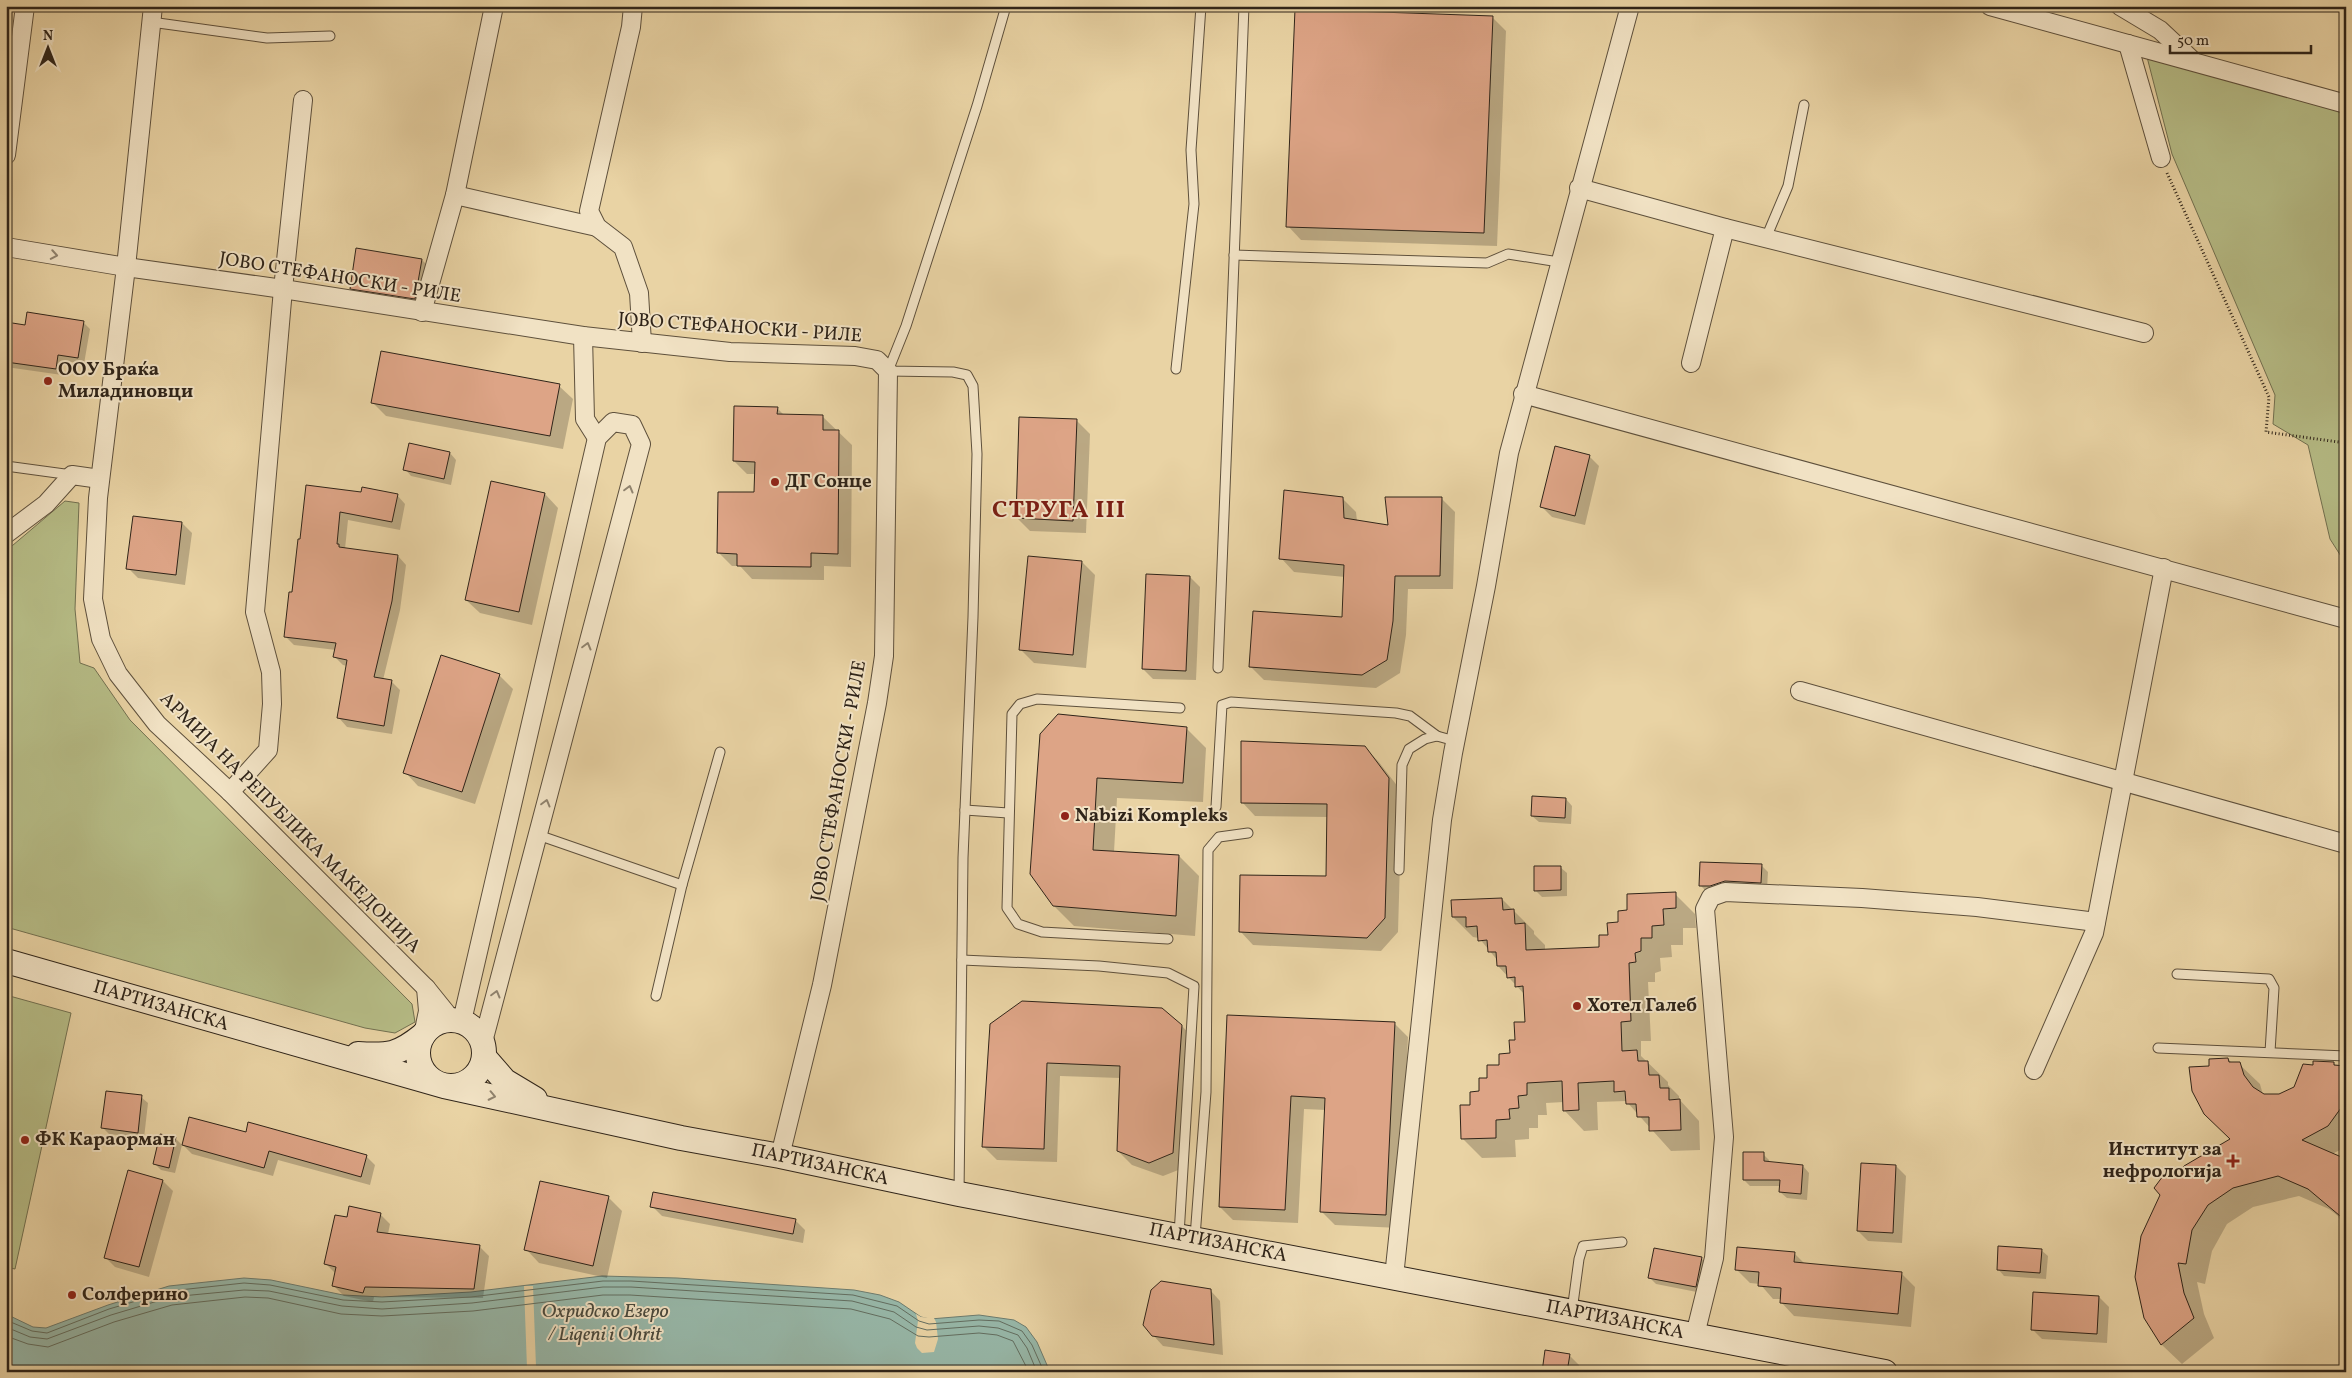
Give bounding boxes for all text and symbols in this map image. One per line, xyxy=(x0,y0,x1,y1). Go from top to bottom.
north arrow xyxy=(22,22,72,72)
scale bar xyxy=(2170,22,2311,54)
text: N xyxy=(43,27,53,46)
text: 50 m xyxy=(2177,31,2209,52)
street label: ЈОВО СТЕФАНОСКИ - РИЛЕ xyxy=(217,246,463,310)
one-way arrow xyxy=(50,250,59,260)
street label: ЈОВО СТЕФАНОСКИ - РИЛЕ xyxy=(617,307,863,349)
place label: ООУ Браќа Миладиновци xyxy=(58,357,193,405)
marker: ООУ Браќа Миладиновци xyxy=(42,375,54,387)
place label: ДГ Сонце xyxy=(785,469,872,495)
marker: ДГ Сонце xyxy=(769,476,781,488)
one-way arrow xyxy=(623,485,634,494)
district label: СТРУГА III xyxy=(992,494,1126,528)
one-way arrow xyxy=(582,643,592,651)
street label: ЈОВО СТЕФАНОСКИ - РИЛЕ xyxy=(805,658,873,904)
street label: АРМИЈА НА РЕПУБЛИКА МАКЕДОНИЈА xyxy=(154,687,426,959)
one-way arrow xyxy=(540,799,551,808)
place label: Nabizi Kompleks xyxy=(1075,803,1228,829)
marker: Nabizi Kompleks xyxy=(1059,810,1071,822)
street label: ПАРТИЗАНСКА xyxy=(90,974,232,1038)
one-way arrow xyxy=(490,990,501,999)
place label: Хотел Галеб xyxy=(1587,993,1697,1019)
marker: Хотел Галеб xyxy=(1571,1000,1583,1012)
one-way arrow xyxy=(487,1090,496,1101)
place label: ФК Караорман xyxy=(35,1127,175,1153)
marker: ФК Караорман xyxy=(19,1134,31,1146)
place label: Институт за нефрологија xyxy=(2103,1137,2222,1185)
street label: ПАРТИЗАНСКА xyxy=(749,1138,891,1192)
marker: Институт за нефрологија xyxy=(2226,1154,2240,1168)
street label: ПАРТИЗАНСКА xyxy=(1147,1217,1289,1269)
place label: Солферино xyxy=(82,1282,188,1308)
marker: Солферино xyxy=(66,1289,78,1301)
street label: ПАРТИЗАНСКА xyxy=(1544,1294,1686,1346)
water label: Охридско Езеро / Liqeni i Ohrit xyxy=(541,1298,669,1349)

